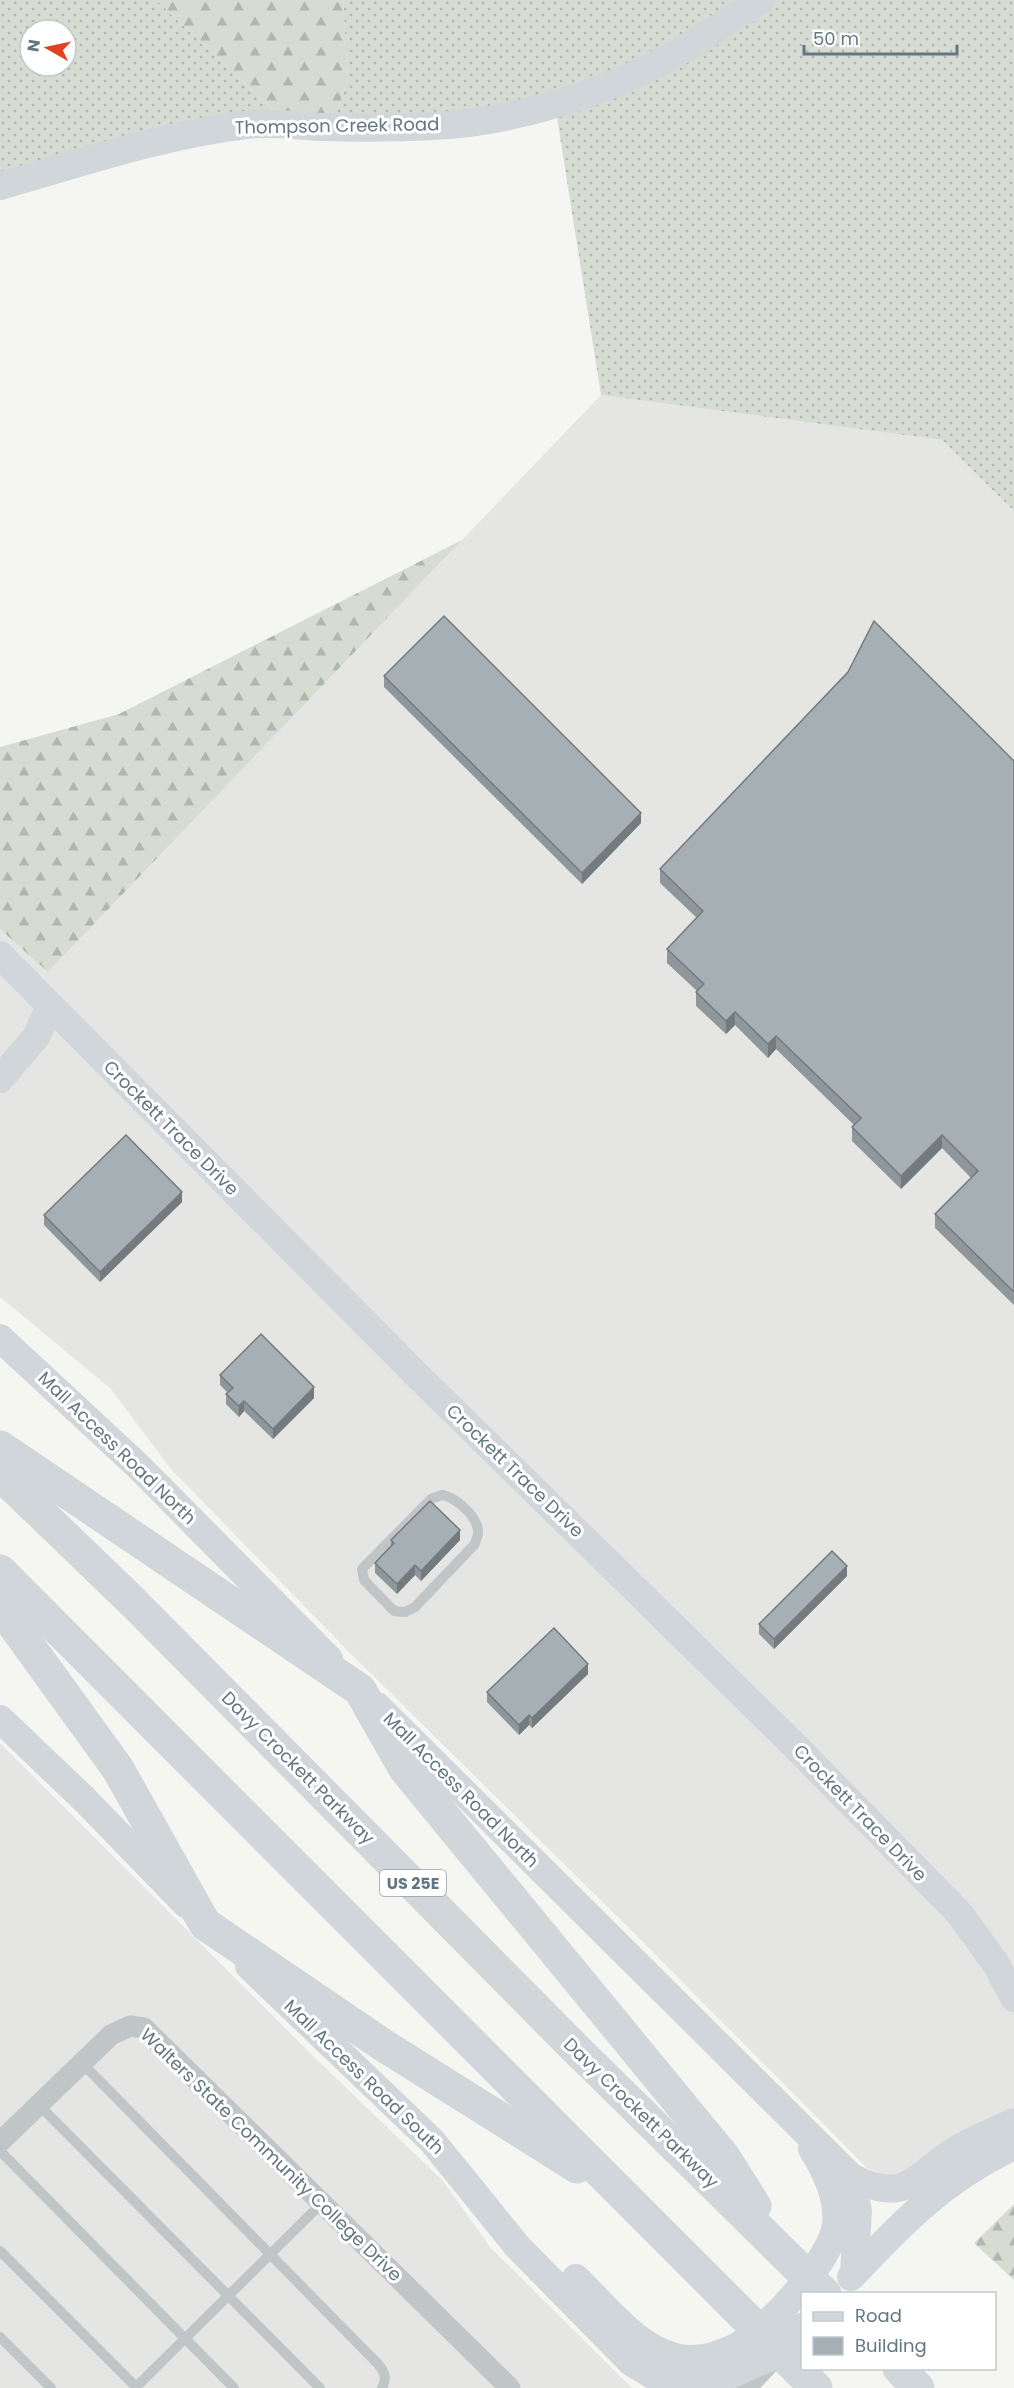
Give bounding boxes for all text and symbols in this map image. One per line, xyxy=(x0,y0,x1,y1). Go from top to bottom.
north arrow xyxy=(18,18,78,78)
scale bar xyxy=(804,18,957,56)
text: 50 m xyxy=(813,26,859,51)
text: N xyxy=(21,38,46,53)
street label: Thompson Creek Road xyxy=(235,111,439,140)
street label: Crockett Trace Drive xyxy=(98,1054,245,1201)
street label: Mall Access Road North xyxy=(33,1365,202,1530)
street label: Crockett Trace Drive xyxy=(441,1398,590,1543)
street label: Davy Crockett Parkway xyxy=(216,1686,380,1850)
street label: Mall Access Road North xyxy=(378,1706,545,1873)
street label: Crockett Trace Drive xyxy=(788,1738,933,1887)
road number: US 25E xyxy=(380,1870,446,1896)
street label: Mall Access Road South xyxy=(279,1994,450,2160)
street label: Walters State Community College Drive xyxy=(135,2022,408,2287)
street label: Davy Crockett Parkway xyxy=(558,2032,724,2194)
legend xyxy=(801,2292,996,2370)
text: Road xyxy=(855,2303,902,2328)
text: Building xyxy=(855,2333,927,2358)

